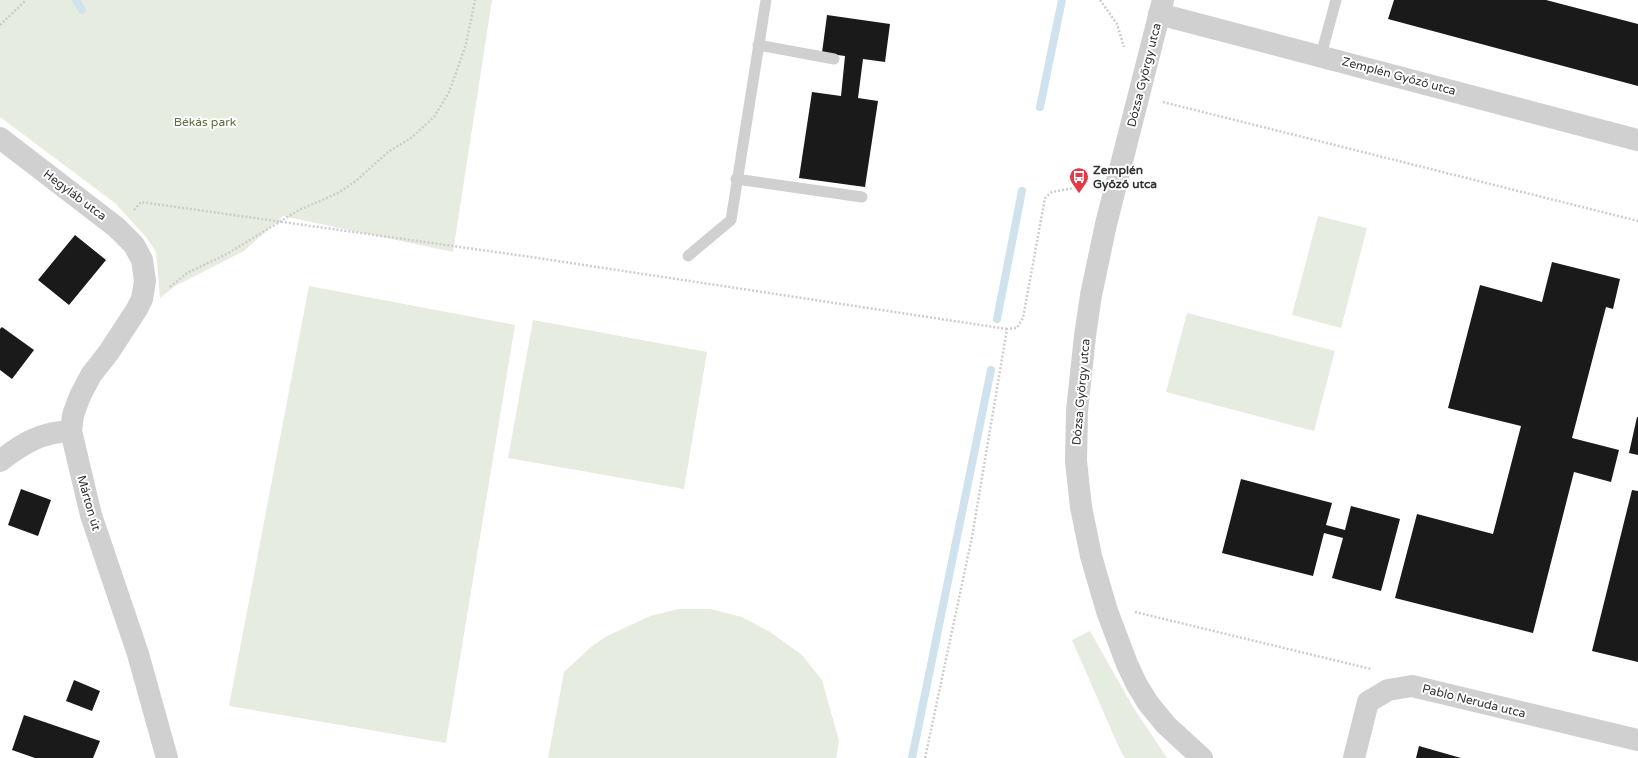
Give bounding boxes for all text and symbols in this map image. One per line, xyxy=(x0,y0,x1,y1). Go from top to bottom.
street label: Dózsa György utca xyxy=(1124,21,1164,129)
street label: Zemplén Győző utca xyxy=(1341,54,1457,98)
park label: Békás park xyxy=(174,115,237,129)
place label: Zemplén Győző utca xyxy=(1093,163,1157,192)
bus stop icon: Zemplén Győző utca xyxy=(1068,166,1090,194)
street label: Hegyláb utca xyxy=(41,167,109,223)
street label: Dózsa György utca xyxy=(1069,338,1093,446)
street label: Márton út xyxy=(74,474,104,533)
street label: Pablo Neruda utca xyxy=(1421,681,1527,721)

